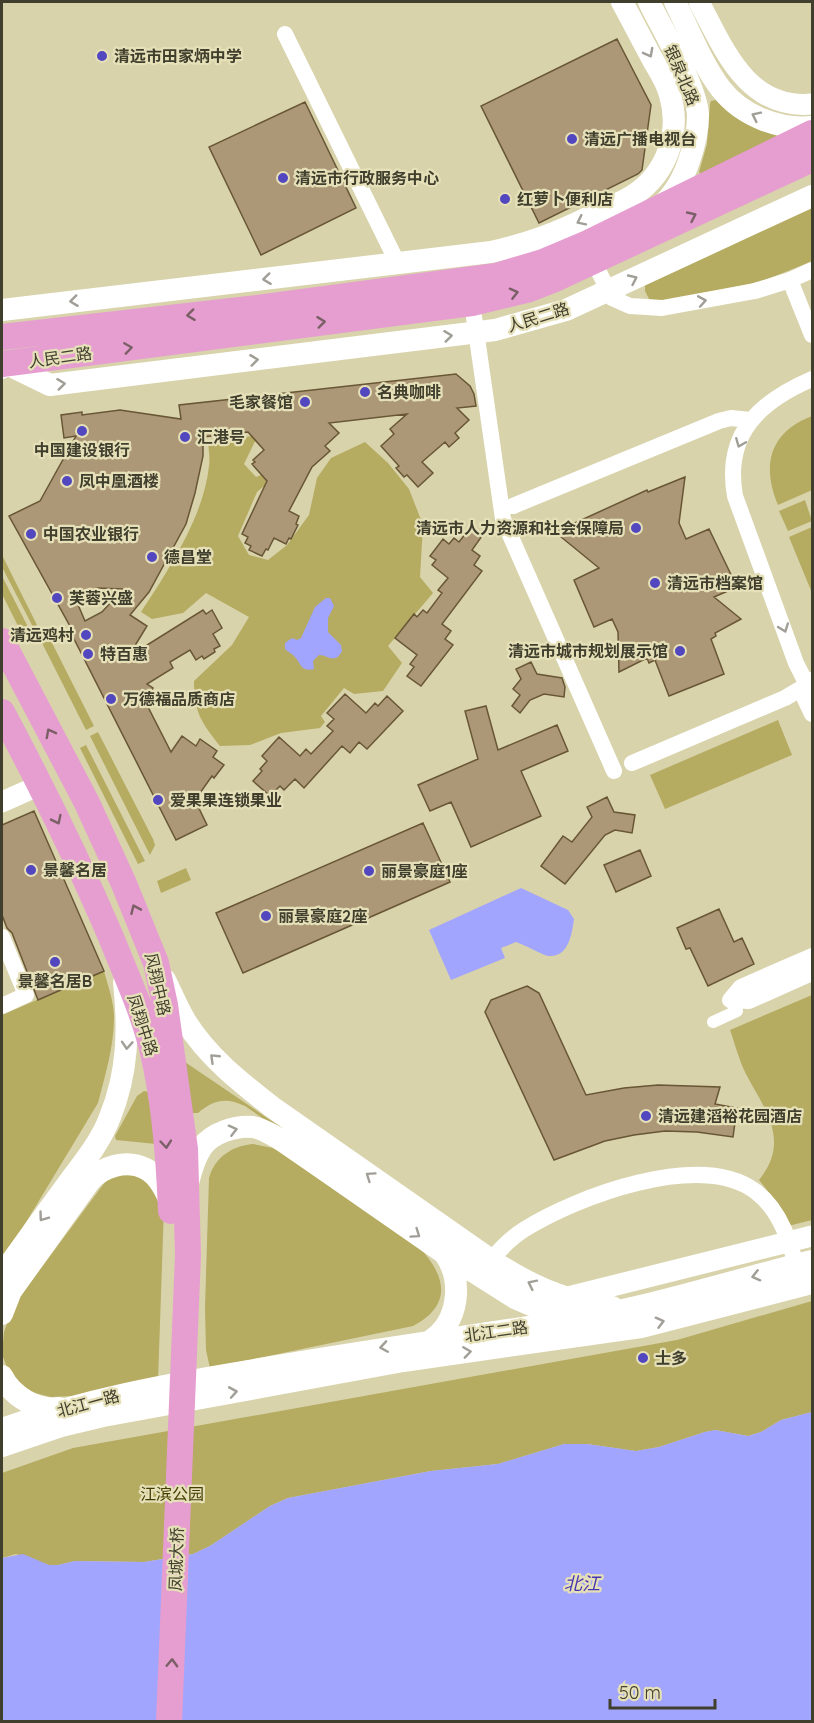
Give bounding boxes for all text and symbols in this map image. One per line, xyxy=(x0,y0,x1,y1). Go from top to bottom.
street label: 银泉北路 xyxy=(660,42,704,108)
place label: 清远市田家炳中学 xyxy=(114,46,242,66)
one-way arrow xyxy=(642,47,653,57)
marker: 清远市田家炳中学 xyxy=(95,49,109,63)
one-way arrow xyxy=(751,111,762,123)
place label: 清远广播电视台 xyxy=(584,129,696,149)
marker: 清远广播电视台 xyxy=(565,132,579,146)
place label: 清远市行政服务中心 xyxy=(295,168,439,188)
marker: 清远市行政服务中心 xyxy=(276,171,290,185)
place label: 红萝卜便利店 xyxy=(517,189,613,209)
marker: 红萝卜便利店 xyxy=(498,192,512,206)
one-way arrow xyxy=(686,211,697,223)
one-way arrow xyxy=(577,213,588,225)
one-way arrow xyxy=(263,272,272,285)
one-way arrow xyxy=(626,275,637,287)
one-way arrow xyxy=(509,288,519,301)
one-way arrow xyxy=(69,295,78,307)
one-way arrow xyxy=(697,295,707,308)
street label: 人民二路 xyxy=(504,298,572,336)
one-way arrow xyxy=(187,308,196,321)
one-way arrow xyxy=(317,317,326,329)
one-way arrow xyxy=(443,331,452,343)
one-way arrow xyxy=(123,342,132,354)
street label: 人民二路 xyxy=(27,343,93,371)
one-way arrow xyxy=(250,354,259,366)
one-way arrow xyxy=(56,378,65,391)
place label: 名典咖啡 xyxy=(377,382,441,402)
marker: 名典咖啡 xyxy=(358,385,372,399)
place label: 毛家餐馆 xyxy=(229,392,293,412)
marker: 毛家餐馆 xyxy=(298,395,312,409)
marker: 中国建设银行 xyxy=(75,424,89,438)
place label: 汇港号 xyxy=(197,427,245,447)
marker: 汇港号 xyxy=(178,430,192,444)
one-way arrow xyxy=(735,437,747,448)
place label: 中国建设银行 xyxy=(34,440,130,460)
place label: 凤中凰酒楼 xyxy=(79,471,159,491)
marker: 凤中凰酒楼 xyxy=(60,474,74,488)
place label: 清远市人力资源和社会保障局 xyxy=(416,518,624,538)
marker: 清远市人力资源和社会保障局 xyxy=(629,521,643,535)
place label: 中国农业银行 xyxy=(43,524,139,544)
marker: 中国农业银行 xyxy=(24,527,38,541)
place label: 德昌堂 xyxy=(164,547,212,567)
marker: 德昌堂 xyxy=(145,550,159,564)
place label: 清远市档案馆 xyxy=(667,573,763,593)
marker: 清远市档案馆 xyxy=(648,576,662,590)
place label: 芙蓉兴盛 xyxy=(69,588,133,608)
marker: 芙蓉兴盛 xyxy=(50,591,64,605)
one-way arrow xyxy=(776,622,789,633)
place label: 清远鸡村 xyxy=(10,625,74,645)
marker: 清远鸡村 xyxy=(79,628,93,642)
place label: 清远市城市规划展示馆 xyxy=(508,641,668,661)
place label: 特百惠 xyxy=(100,644,148,664)
marker: 清远市城市规划展示馆 xyxy=(673,644,687,658)
marker: 特百惠 xyxy=(81,647,95,661)
place label: 万德福品质商店 xyxy=(123,689,235,709)
marker: 万德福品质商店 xyxy=(104,692,118,706)
one-way arrow xyxy=(46,729,57,739)
place label: 爱果果连锁果业 xyxy=(170,790,282,810)
marker: 爱果果连锁果业 xyxy=(151,793,165,807)
one-way arrow xyxy=(49,813,61,824)
place label: 景馨名居 xyxy=(43,860,107,880)
place label: 丽景豪庭1座 xyxy=(381,861,467,881)
marker: 景馨名居 xyxy=(24,863,38,877)
marker: 丽景豪庭1座 xyxy=(362,864,376,878)
one-way arrow xyxy=(130,904,142,915)
place label: 丽景豪庭2座 xyxy=(278,906,367,926)
marker: 丽景豪庭2座 xyxy=(259,909,273,923)
street label: 风翔中路 xyxy=(141,951,175,1017)
marker: 景馨名居B xyxy=(48,955,62,969)
place label: 景馨名居B xyxy=(18,971,92,991)
street label: 凤翔中路 xyxy=(124,991,162,1059)
one-way arrow xyxy=(121,1041,134,1050)
one-way arrow xyxy=(211,1055,222,1066)
place label: 清远建滔裕花园酒店 xyxy=(658,1106,802,1126)
marker: 清远建滔裕花园酒店 xyxy=(639,1109,653,1123)
one-way arrow xyxy=(228,1124,238,1137)
one-way arrow xyxy=(159,1140,172,1149)
one-way arrow xyxy=(366,1172,377,1183)
one-way arrow xyxy=(40,1211,51,1222)
one-way arrow xyxy=(410,1227,421,1238)
one-way arrow xyxy=(751,1268,761,1281)
one-way arrow xyxy=(527,1279,538,1291)
street label: 北江二路 xyxy=(463,1317,529,1345)
one-way arrow xyxy=(655,1317,665,1330)
one-way arrow xyxy=(380,1341,389,1353)
one-way arrow xyxy=(462,1346,471,1358)
place label: 士多 xyxy=(655,1348,687,1368)
marker: 士多 xyxy=(636,1351,650,1365)
street label: 北江一路 xyxy=(54,1385,122,1421)
one-way arrow xyxy=(228,1386,238,1399)
park label: 江滨公园 xyxy=(140,1484,204,1504)
street label: 凤城大桥 xyxy=(165,1527,187,1591)
water label: 北江 xyxy=(564,1572,602,1595)
one-way arrow xyxy=(165,1659,178,1668)
scale bar xyxy=(610,1672,715,1710)
text: 50 m xyxy=(619,1681,661,1704)

